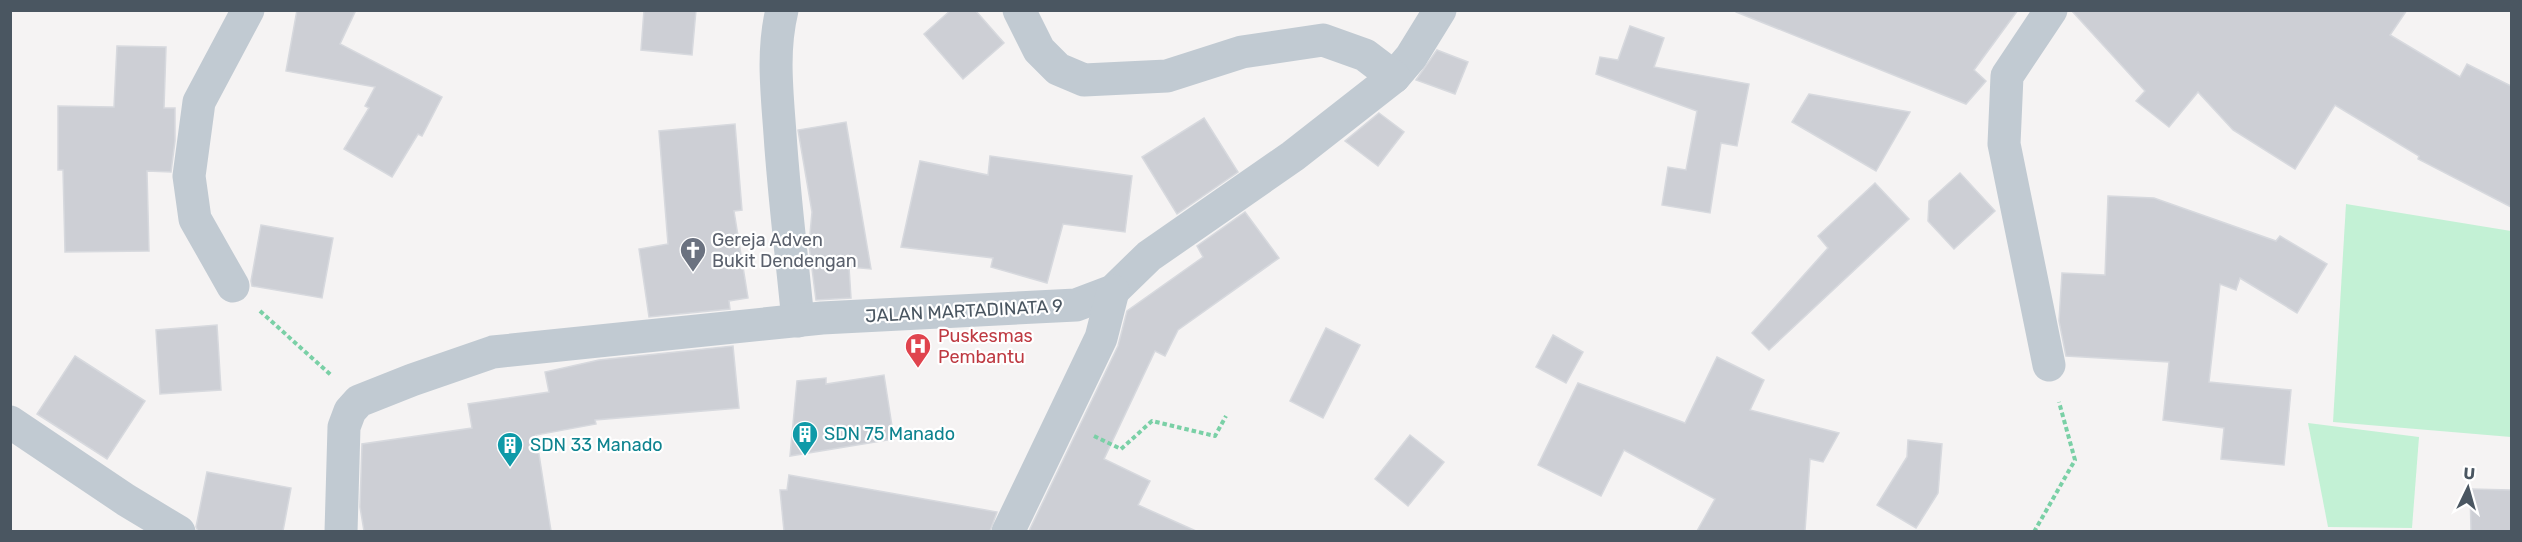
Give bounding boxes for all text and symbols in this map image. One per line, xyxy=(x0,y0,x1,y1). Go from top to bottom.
place label: Gereja Adven Bukit Dendengan xyxy=(712,229,857,272)
church icon: Gereja Adven Bukit Dendengan xyxy=(678,235,708,273)
street label: JALAN MARTADINATA 9 xyxy=(865,295,1063,327)
place label: Puskesmas Pembantu xyxy=(938,325,1033,368)
hospital icon: Puskesmas Pembantu xyxy=(903,331,933,369)
building icon: SDN 75 Manado xyxy=(790,419,820,457)
place label: SDN 75 Manado xyxy=(824,423,955,445)
building icon: SDN 33 Manado xyxy=(495,430,525,468)
place label: SDN 33 Manado xyxy=(530,434,663,456)
north arrow xyxy=(2438,458,2498,518)
text: U xyxy=(2463,464,2476,484)

